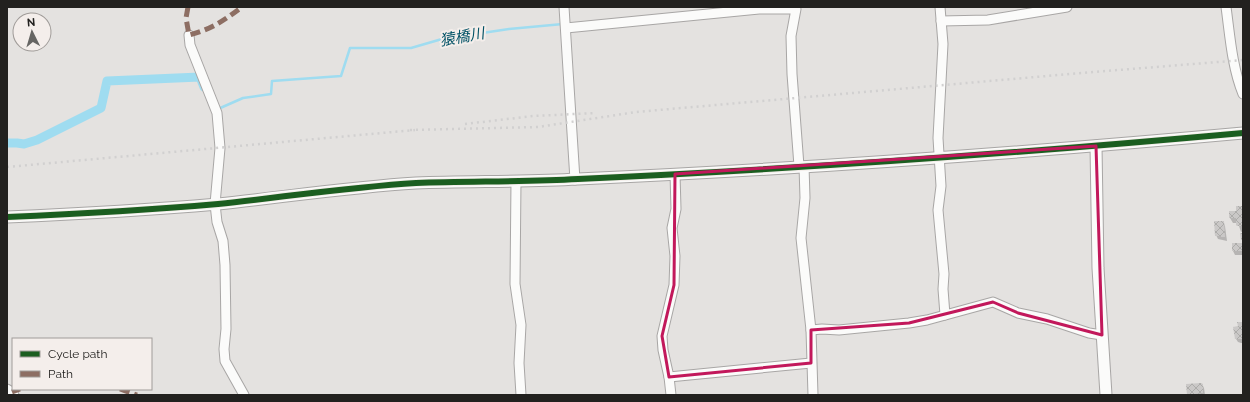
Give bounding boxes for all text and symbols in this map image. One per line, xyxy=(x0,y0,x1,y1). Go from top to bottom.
north arrow xyxy=(12,12,52,52)
text: N xyxy=(26,16,36,29)
water label: 猿橋川 xyxy=(438,24,488,50)
legend xyxy=(12,338,152,390)
text: Cycle path xyxy=(48,347,107,361)
text: Path xyxy=(48,367,73,381)

